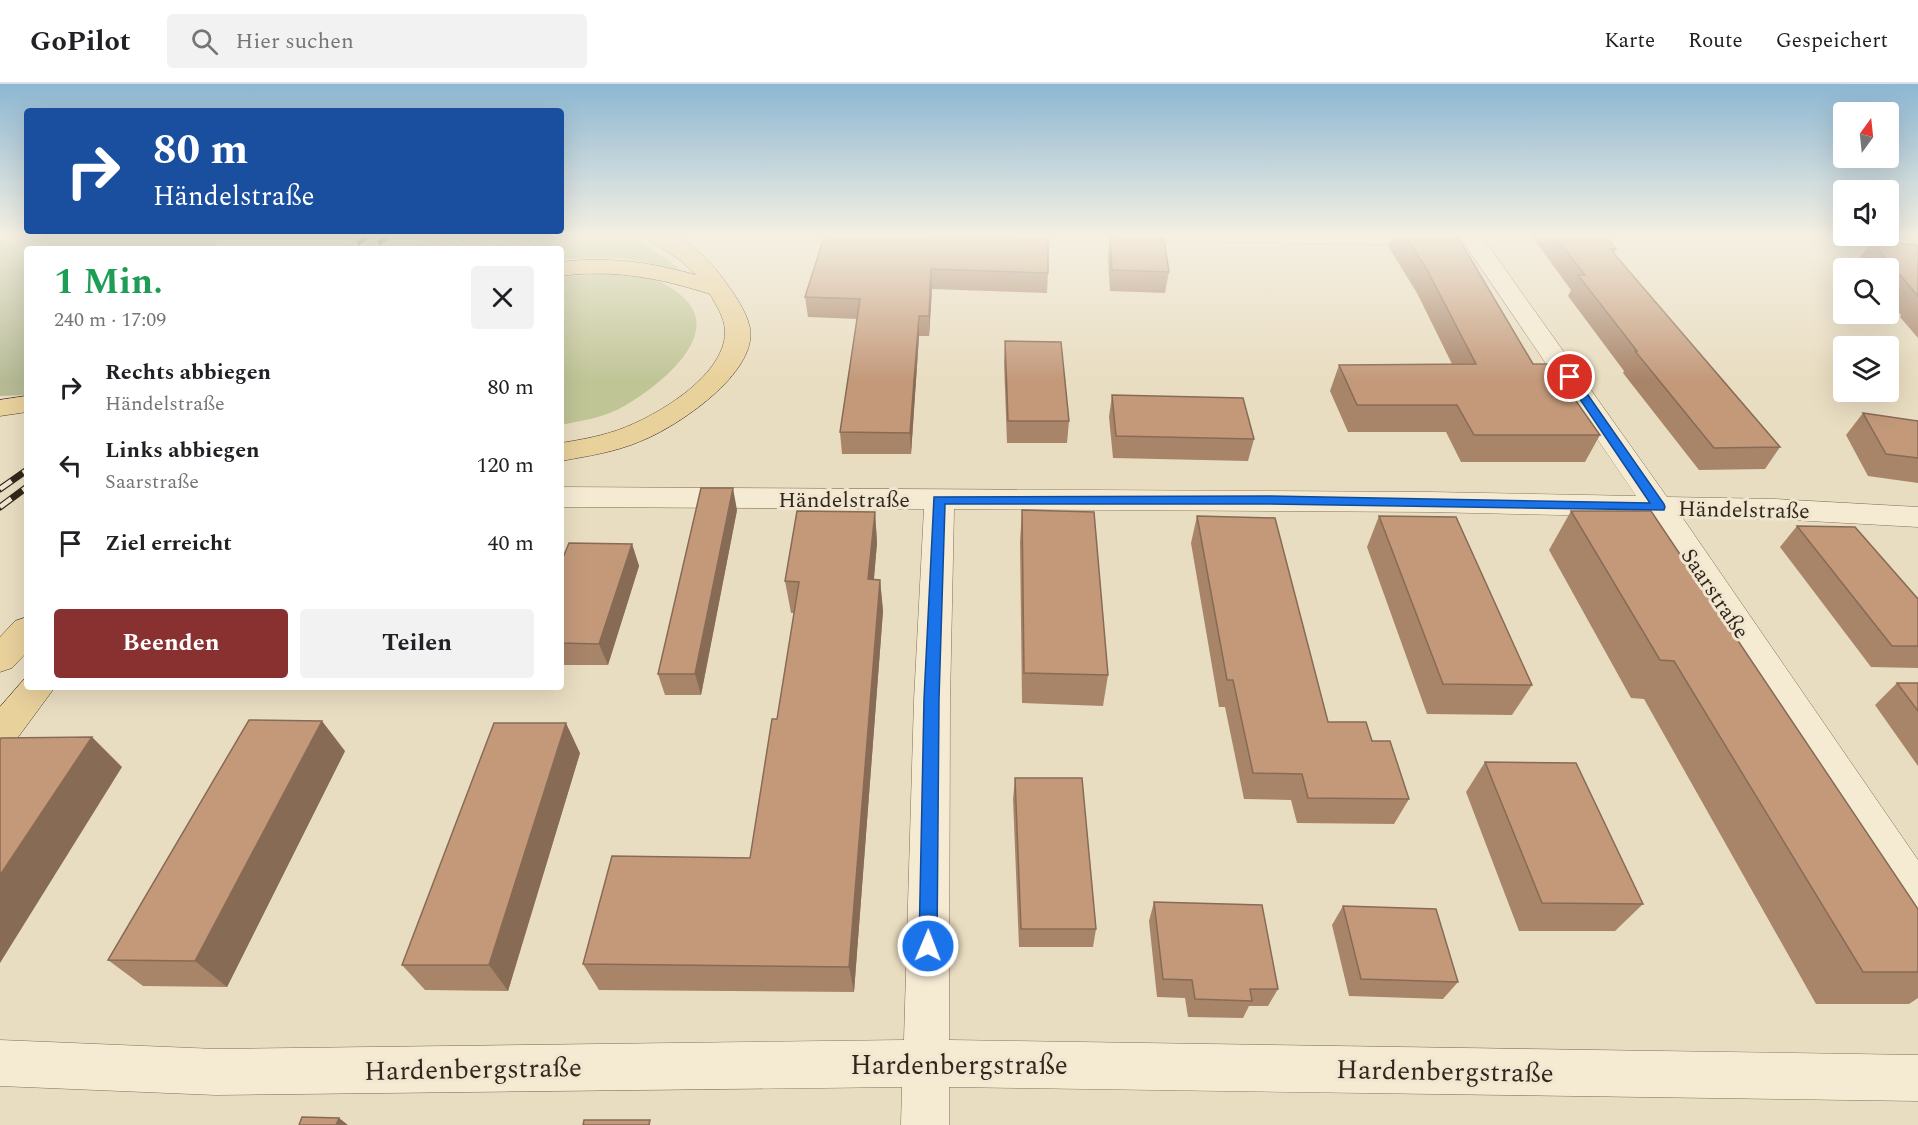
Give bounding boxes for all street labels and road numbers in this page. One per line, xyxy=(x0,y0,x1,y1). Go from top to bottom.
street label: Händelstraße xyxy=(778,484,910,517)
street label: Händelstraße xyxy=(1678,493,1810,528)
street label: Saarstraße xyxy=(1672,542,1757,646)
street label: Hardenbergstraße xyxy=(850,1045,1068,1087)
street label: Hardenbergstraße xyxy=(364,1047,582,1093)
street label: Hardenbergstraße xyxy=(1336,1049,1554,1095)

